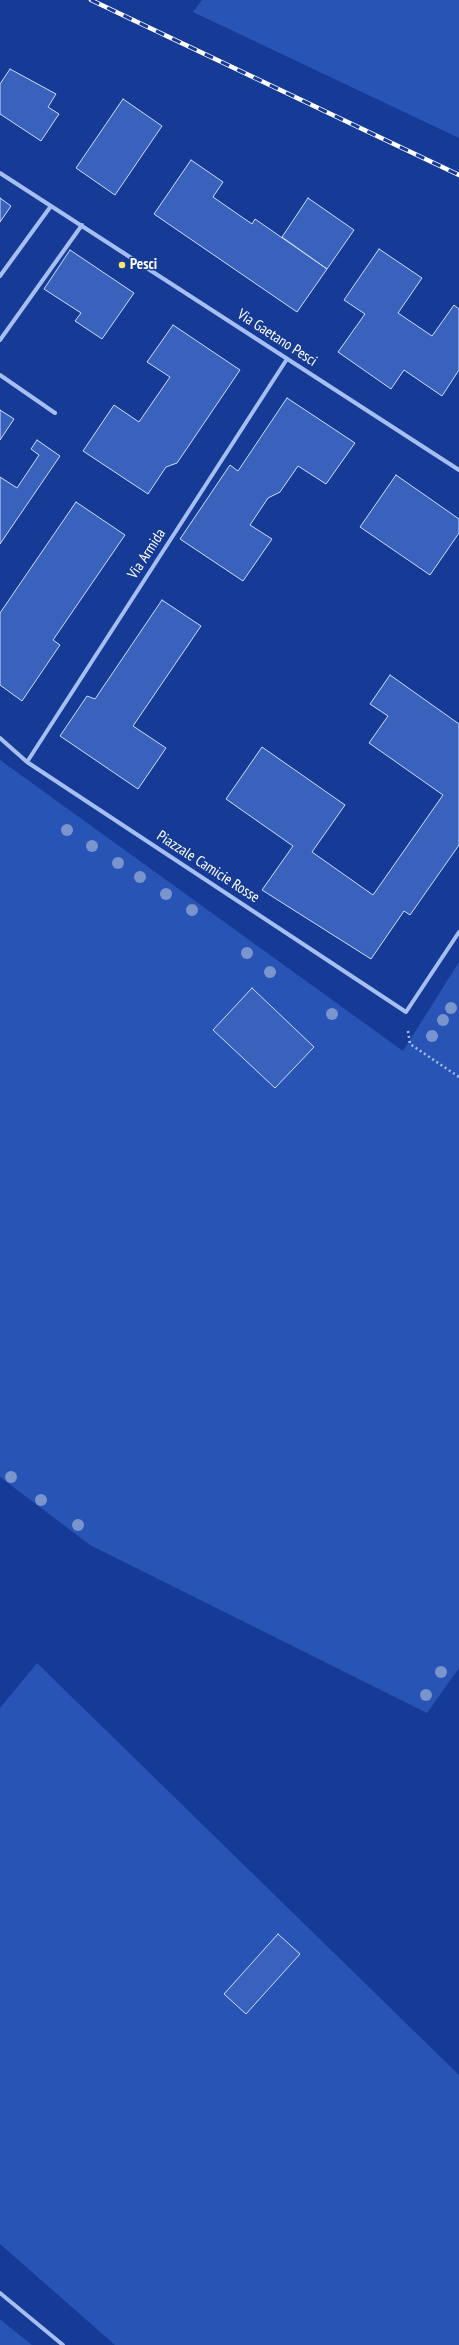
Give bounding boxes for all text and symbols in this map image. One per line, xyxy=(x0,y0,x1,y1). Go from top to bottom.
place label: Pesci xyxy=(130,256,157,274)
marker: Pesci xyxy=(117,260,127,270)
street label: Via Gaetano Pesci xyxy=(234,306,320,370)
street label: Via Armida xyxy=(124,526,170,582)
street label: Piazzale Camicie Rosse xyxy=(153,827,263,907)

